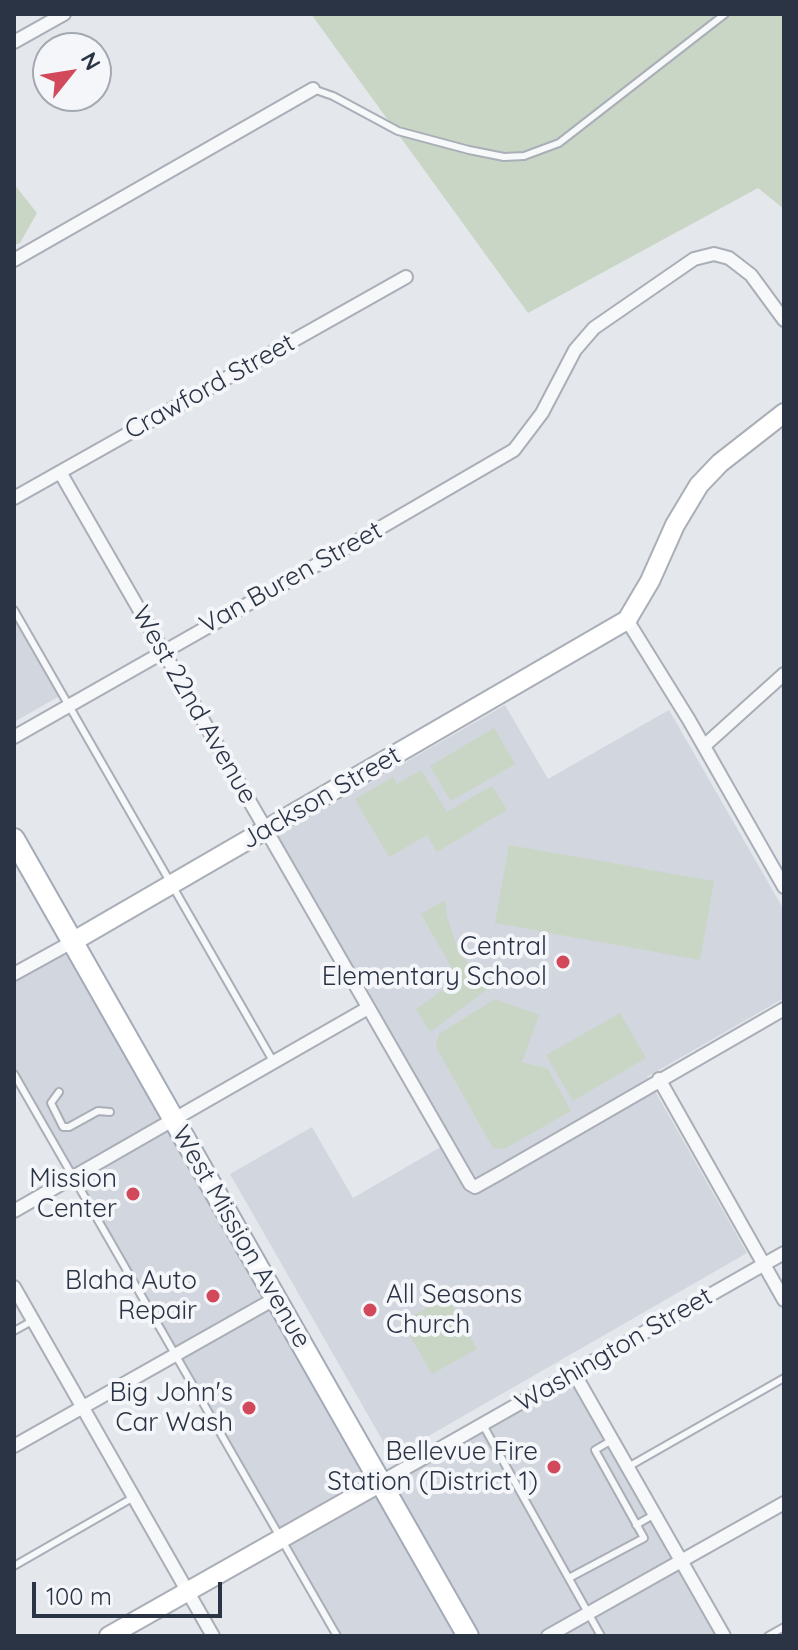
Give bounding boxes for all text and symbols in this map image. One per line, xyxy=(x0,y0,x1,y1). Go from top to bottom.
north arrow xyxy=(32,32,112,112)
text: N xyxy=(75,47,107,75)
street label: Crawford Street xyxy=(120,327,300,447)
street label: Van Buren Street xyxy=(194,515,388,641)
street label: West 22nd Avenue xyxy=(125,601,263,809)
street label: Jackson Street xyxy=(236,740,406,856)
place label: Central Elementary School xyxy=(322,931,547,992)
marker: Central Elementary School xyxy=(554,953,572,971)
street label: West Mission Avenue xyxy=(165,1120,317,1354)
place label: Mission Center xyxy=(29,1163,117,1224)
marker: Mission Center xyxy=(124,1185,142,1203)
place label: Blaha Auto Repair xyxy=(65,1265,197,1326)
place label: All Seasons Church xyxy=(386,1279,522,1340)
street label: Washington Street xyxy=(510,1281,718,1419)
marker: Blaha Auto Repair xyxy=(204,1287,222,1305)
marker: All Seasons Church xyxy=(361,1301,379,1319)
place label: Big John's Car Wash xyxy=(110,1377,233,1438)
marker: Big John's Car Wash xyxy=(240,1399,258,1417)
place label: Bellevue Fire Station (District 1) xyxy=(327,1436,538,1498)
marker: Bellevue Fire Station (District 1) xyxy=(545,1458,563,1476)
scale bar xyxy=(36,1566,226,1616)
text: 100 m xyxy=(46,1581,112,1611)

